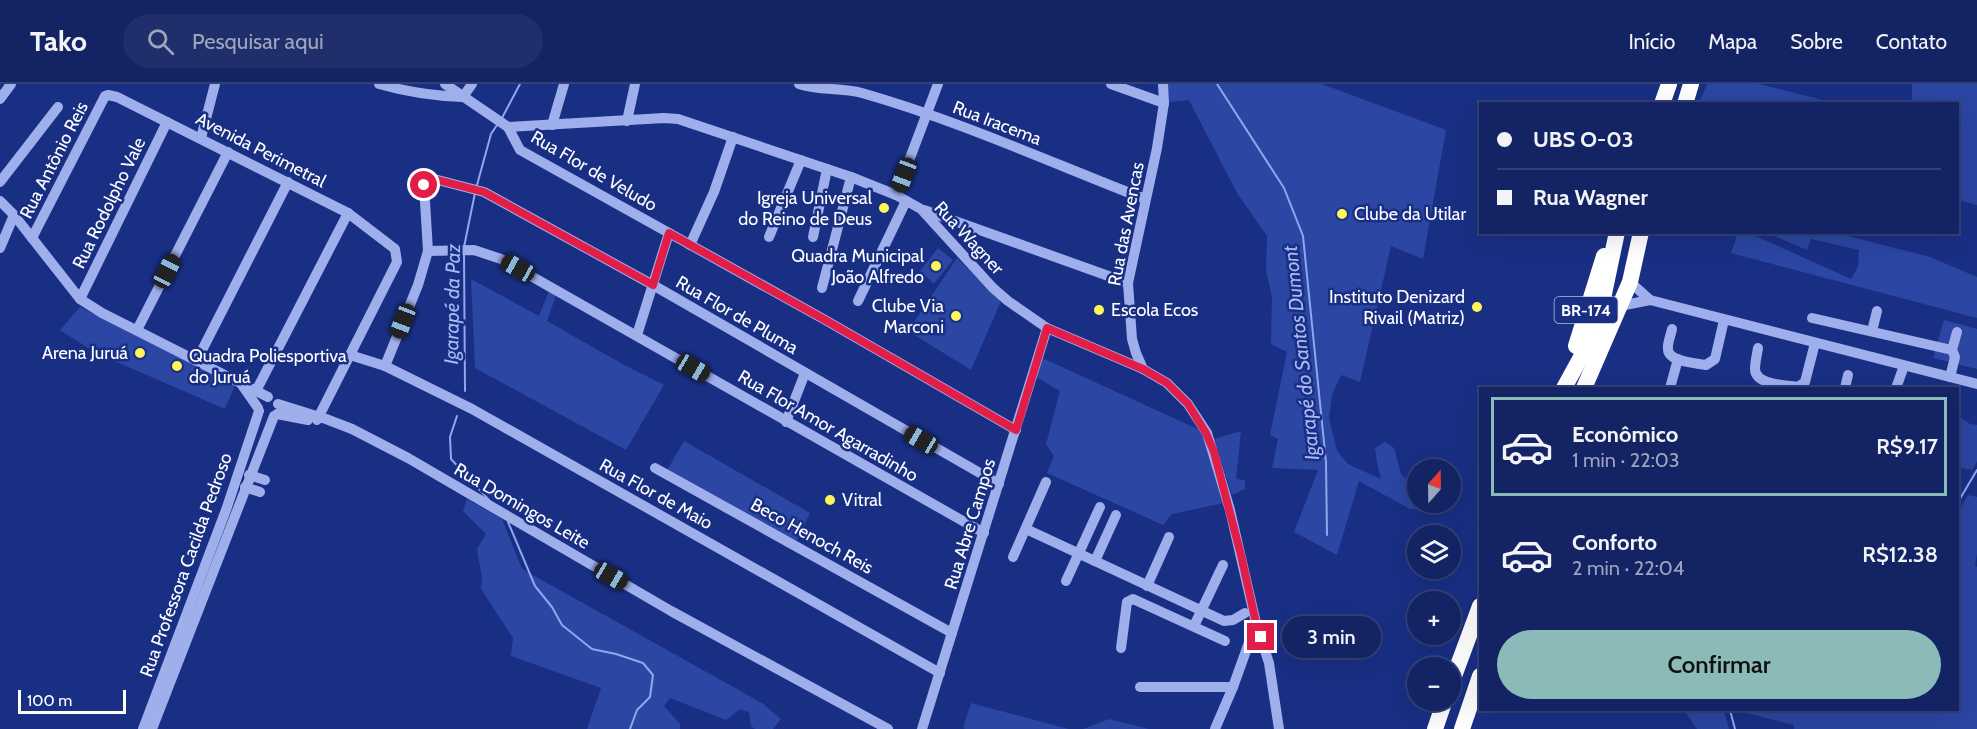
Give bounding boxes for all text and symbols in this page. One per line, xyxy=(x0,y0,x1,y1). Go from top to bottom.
search box xyxy=(123,14,543,68)
text: Tako xyxy=(30,24,87,58)
icon: search xyxy=(144,25,177,58)
text: Pesquisar aqui xyxy=(192,28,324,55)
text: Início xyxy=(1628,29,1675,54)
text: Mapa xyxy=(1708,29,1757,54)
text: Sobre xyxy=(1790,29,1843,54)
text: Contato xyxy=(1876,29,1947,54)
street label: Rua Iracema xyxy=(950,96,1045,150)
street label: Rua Antônio Reis xyxy=(15,98,93,222)
street label: Avenida Perimetral xyxy=(192,108,330,193)
street label: Rua Flor de Veludo xyxy=(527,126,661,216)
text: UBS O-03 xyxy=(1533,126,1634,153)
street label: Rua Rodolpho Vale xyxy=(68,134,150,272)
car xyxy=(889,155,919,195)
street label: Rua das Avencas xyxy=(1103,160,1149,288)
route start xyxy=(410,171,437,198)
text: Rua Wagner xyxy=(1533,184,1648,211)
place label: Igreja Universal do Reino de Deus xyxy=(738,187,873,230)
street label: Rua Wagner xyxy=(930,197,1009,279)
marker: Igreja Universal do Reino de Deus xyxy=(877,201,891,215)
place label: Clube da Utilar xyxy=(1354,203,1466,225)
marker: Clube da Utilar xyxy=(1335,207,1349,221)
water label: Igarapé da Paz xyxy=(439,243,465,364)
water label: Igarapé do Santos Dumont xyxy=(1278,244,1324,462)
place label: Quadra Municipal João Alfredo xyxy=(791,245,925,288)
car xyxy=(151,251,183,291)
car xyxy=(498,251,538,285)
marker: Quadra Municipal João Alfredo xyxy=(929,259,943,273)
street label: Rua Flor de Pluma xyxy=(672,271,802,359)
place label: Instituto Denizard Rivail (Matriz) xyxy=(1329,286,1465,329)
place label: Clube Via Marconi xyxy=(872,295,944,338)
road number: BR-174 xyxy=(1554,297,1618,323)
place label: Escola Ecos xyxy=(1111,299,1198,321)
marker: Instituto Denizard Rivail (Matriz) xyxy=(1470,300,1484,314)
car xyxy=(388,301,418,341)
marker: Escola Ecos xyxy=(1092,303,1106,317)
marker: Clube Via Marconi xyxy=(949,309,963,323)
place label: Arena Juruá xyxy=(42,342,128,364)
place label: Quadra Poliesportiva do Juruá xyxy=(189,345,347,388)
marker: Arena Juruá xyxy=(133,346,147,360)
car xyxy=(673,351,713,385)
marker: Quadra Poliesportiva do Juruá xyxy=(170,359,184,373)
street label: Rua Flor Amor Agarradinho xyxy=(734,365,922,487)
icon: car xyxy=(1500,420,1554,474)
text: Econômico xyxy=(1572,421,1678,448)
car xyxy=(901,423,941,457)
text: R$9.17 xyxy=(1876,433,1938,460)
text: 1 min · 22:03 xyxy=(1572,448,1680,472)
street label: Rua Professora Cacilda Pedroso xyxy=(135,450,237,680)
street label: Rua Flor de Maio xyxy=(596,454,717,534)
street label: Rua Abre Campos xyxy=(940,456,1000,592)
street label: Rua Domingos Leite xyxy=(450,458,594,554)
north arrow xyxy=(1407,459,1461,513)
map controls xyxy=(1407,459,1461,711)
place label: Vitral xyxy=(842,489,883,511)
street label: Beco Henoch Reis xyxy=(747,493,877,579)
marker: Vitral xyxy=(823,493,837,507)
button: layers xyxy=(1407,525,1461,579)
icon: car xyxy=(1500,528,1554,582)
text: Conforto xyxy=(1572,529,1657,556)
text: R$12.38 xyxy=(1862,541,1938,568)
text: 2 min · 22:04 xyxy=(1572,556,1684,580)
car xyxy=(591,559,631,593)
button: + xyxy=(1407,591,1461,645)
callout: 3 min xyxy=(1282,616,1381,658)
route end xyxy=(1247,623,1274,650)
text: 3 min xyxy=(1307,625,1356,649)
button: Confirmar xyxy=(1497,630,1941,699)
button: − xyxy=(1407,657,1461,711)
scale bar xyxy=(18,687,126,714)
text: 100 m xyxy=(27,691,72,710)

